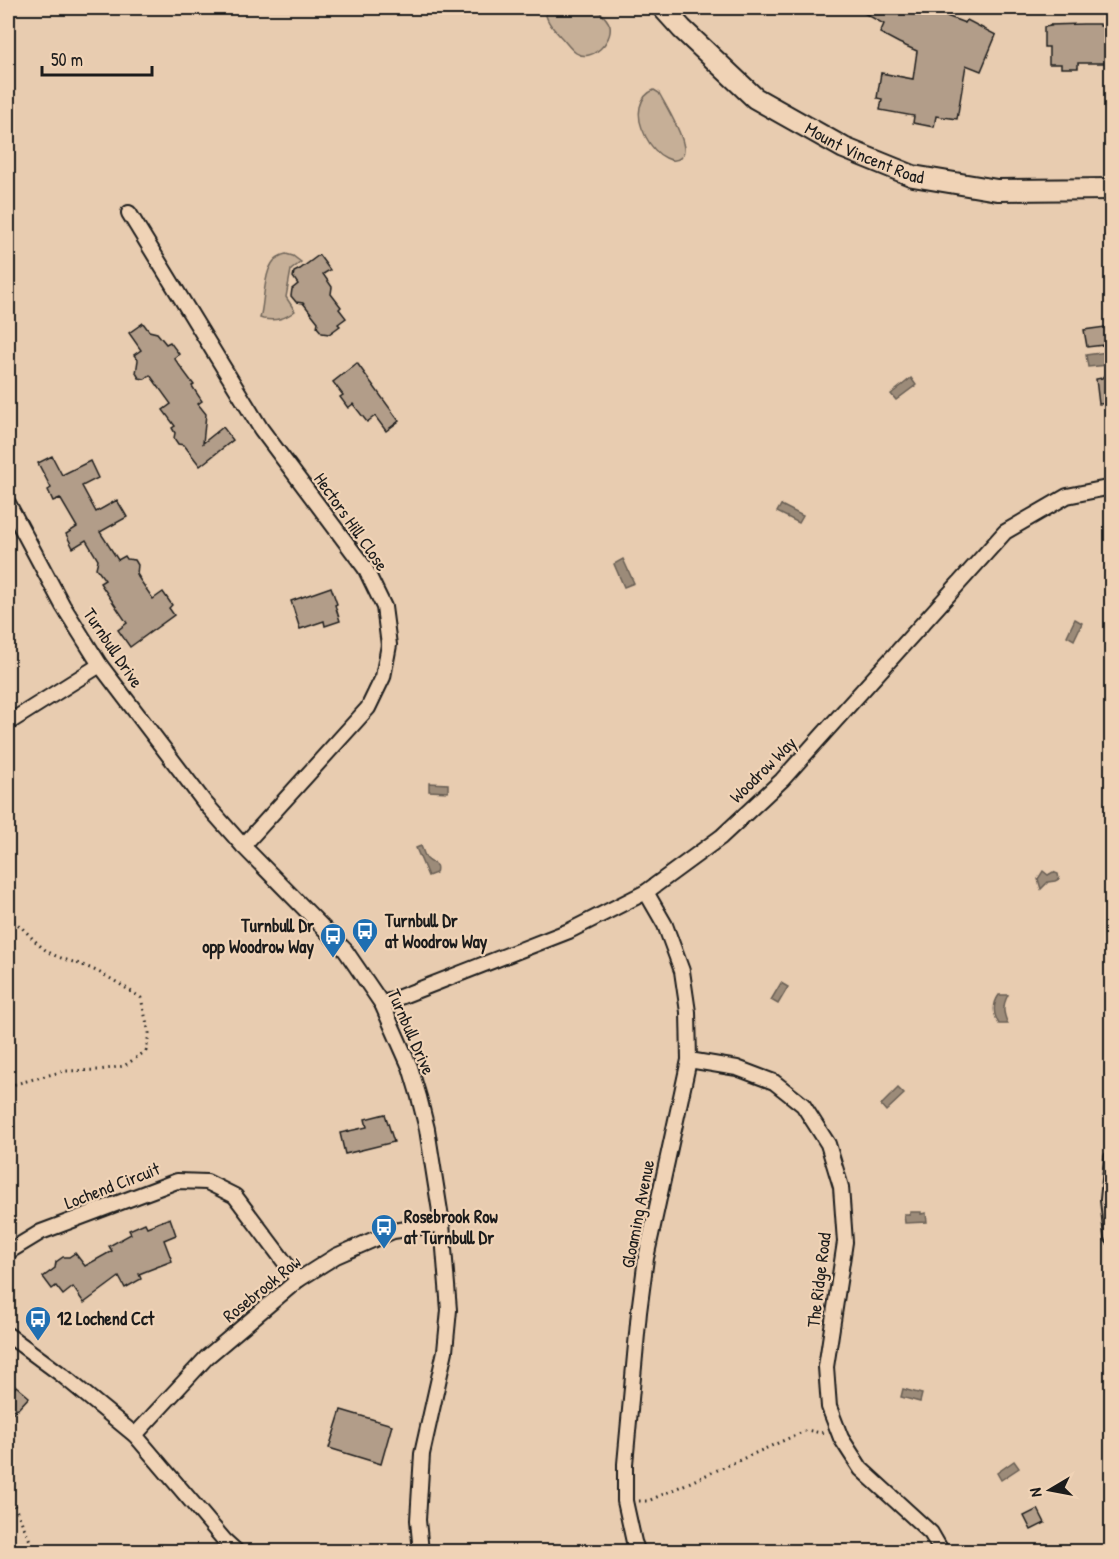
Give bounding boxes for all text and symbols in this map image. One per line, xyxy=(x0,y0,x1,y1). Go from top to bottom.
scale bar xyxy=(42,39,152,77)
text: 50 m xyxy=(51,47,83,72)
street label: Mount Vincent Road xyxy=(801,116,926,190)
street label: Hectors Hill Close xyxy=(308,468,394,576)
street label: Turnbull Drive xyxy=(78,603,149,692)
street label: Woodrow Way xyxy=(724,730,802,809)
place label: Turnbull Dr at Woodrow Way xyxy=(384,908,488,955)
place label: Turnbull Dr opp Woodrow Way xyxy=(202,913,314,960)
bus stop icon: Turnbull Dr at Woodrow Way xyxy=(350,916,380,954)
bus stop icon: Turnbull Dr opp Woodrow Way xyxy=(318,921,348,959)
street label: Turnbull Drive xyxy=(382,985,441,1078)
street label: Lochend Circuit xyxy=(61,1156,164,1215)
street label: Gloaming Avenue xyxy=(615,1158,660,1270)
place label: Rosebrook Row at Turnbull Dr xyxy=(404,1204,498,1250)
bus stop icon: Rosebrook Row at Turnbull Dr xyxy=(369,1212,399,1250)
street label: The Ridge Road xyxy=(800,1231,837,1329)
street label: Rosebrook Row xyxy=(217,1249,306,1328)
bus stop icon: 12 Lochend Cct xyxy=(23,1304,53,1342)
place label: 12 Lochend Cct xyxy=(57,1306,155,1331)
north arrow xyxy=(1020,1460,1080,1520)
text: N xyxy=(1024,1486,1047,1499)

